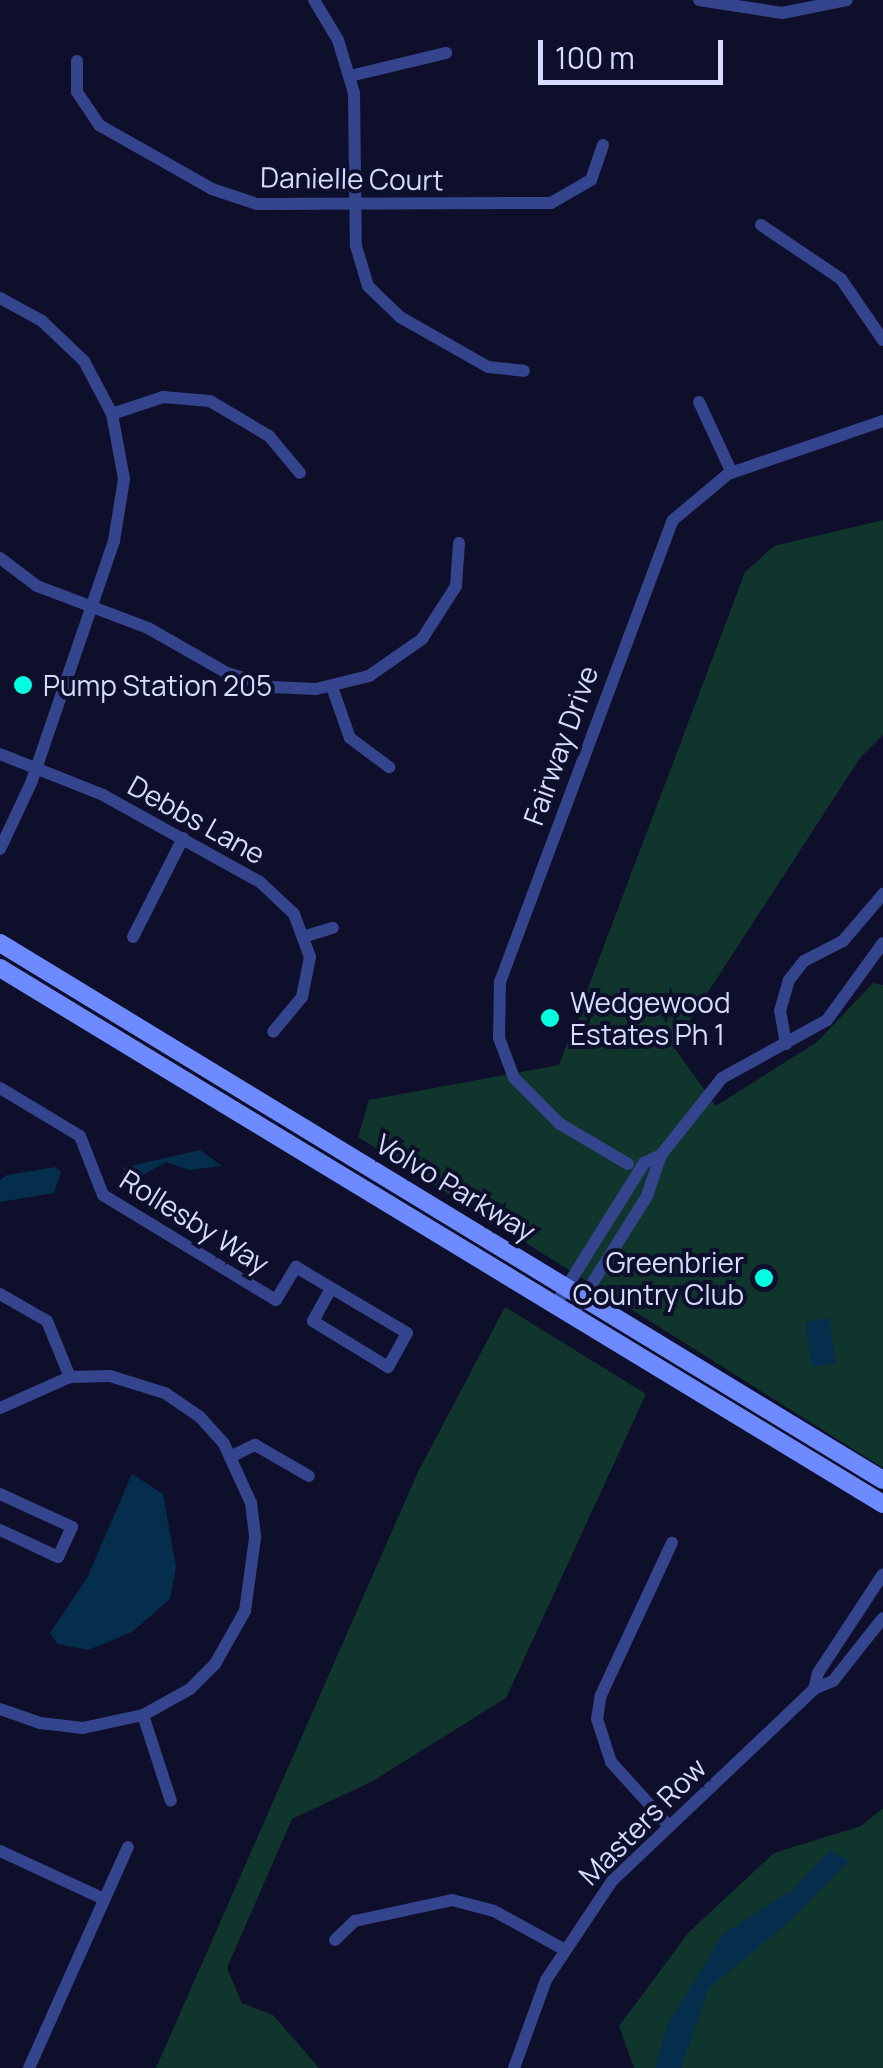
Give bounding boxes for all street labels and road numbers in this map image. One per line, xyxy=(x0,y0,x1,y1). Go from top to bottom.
street label: Danielle Court xyxy=(260,160,444,196)
street label: Fairway Drive xyxy=(516,661,604,829)
street label: Debbs Lane xyxy=(123,768,271,870)
street label: Volvo Parkway xyxy=(370,1126,542,1248)
street label: Rollesby Way xyxy=(114,1162,276,1280)
street label: Masters Row xyxy=(572,1751,712,1891)

